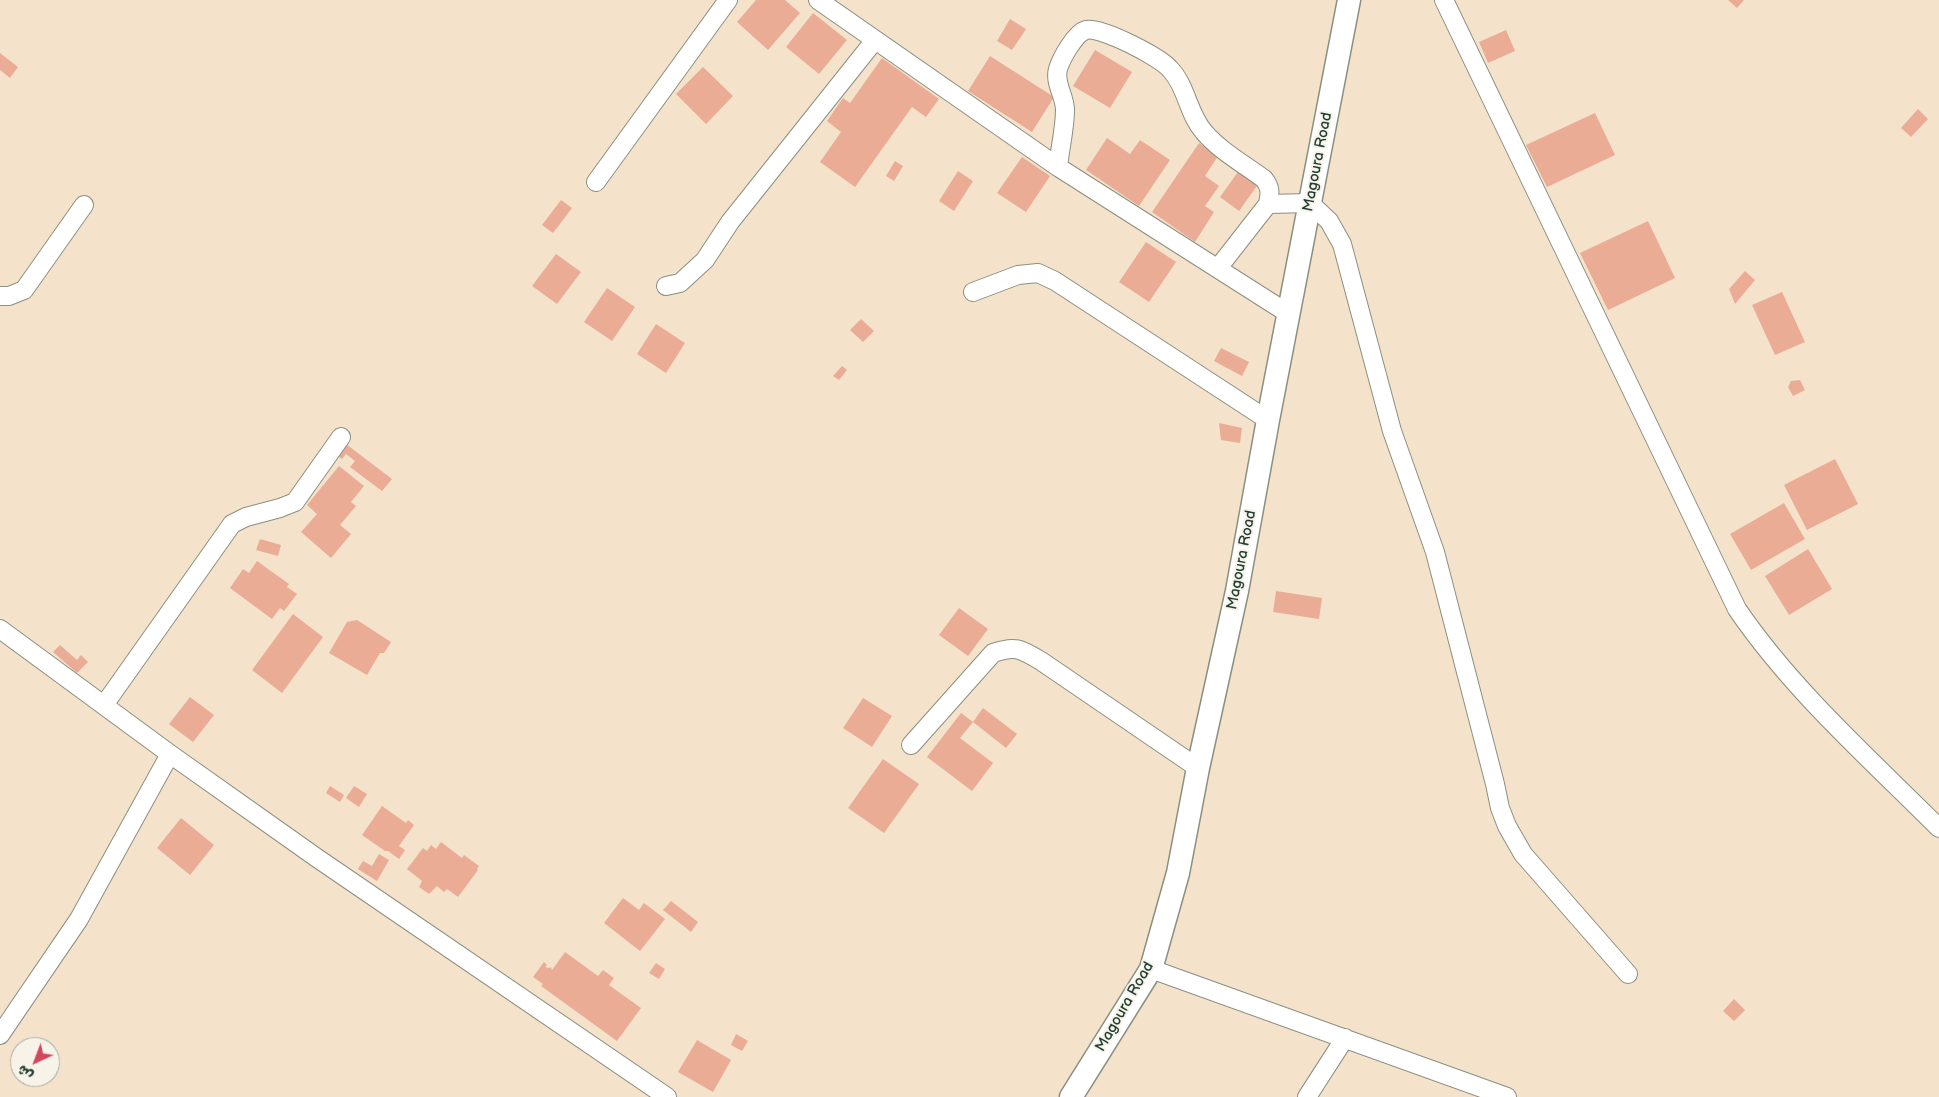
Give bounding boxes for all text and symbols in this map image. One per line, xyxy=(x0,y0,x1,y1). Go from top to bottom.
street label: Magoura Road xyxy=(1300,111,1336,213)
street label: Magoura Road xyxy=(1224,509,1260,611)
street label: Magoura Road xyxy=(1092,959,1158,1055)
north arrow xyxy=(10,1037,60,1087)
text: ش xyxy=(14,1061,37,1084)

